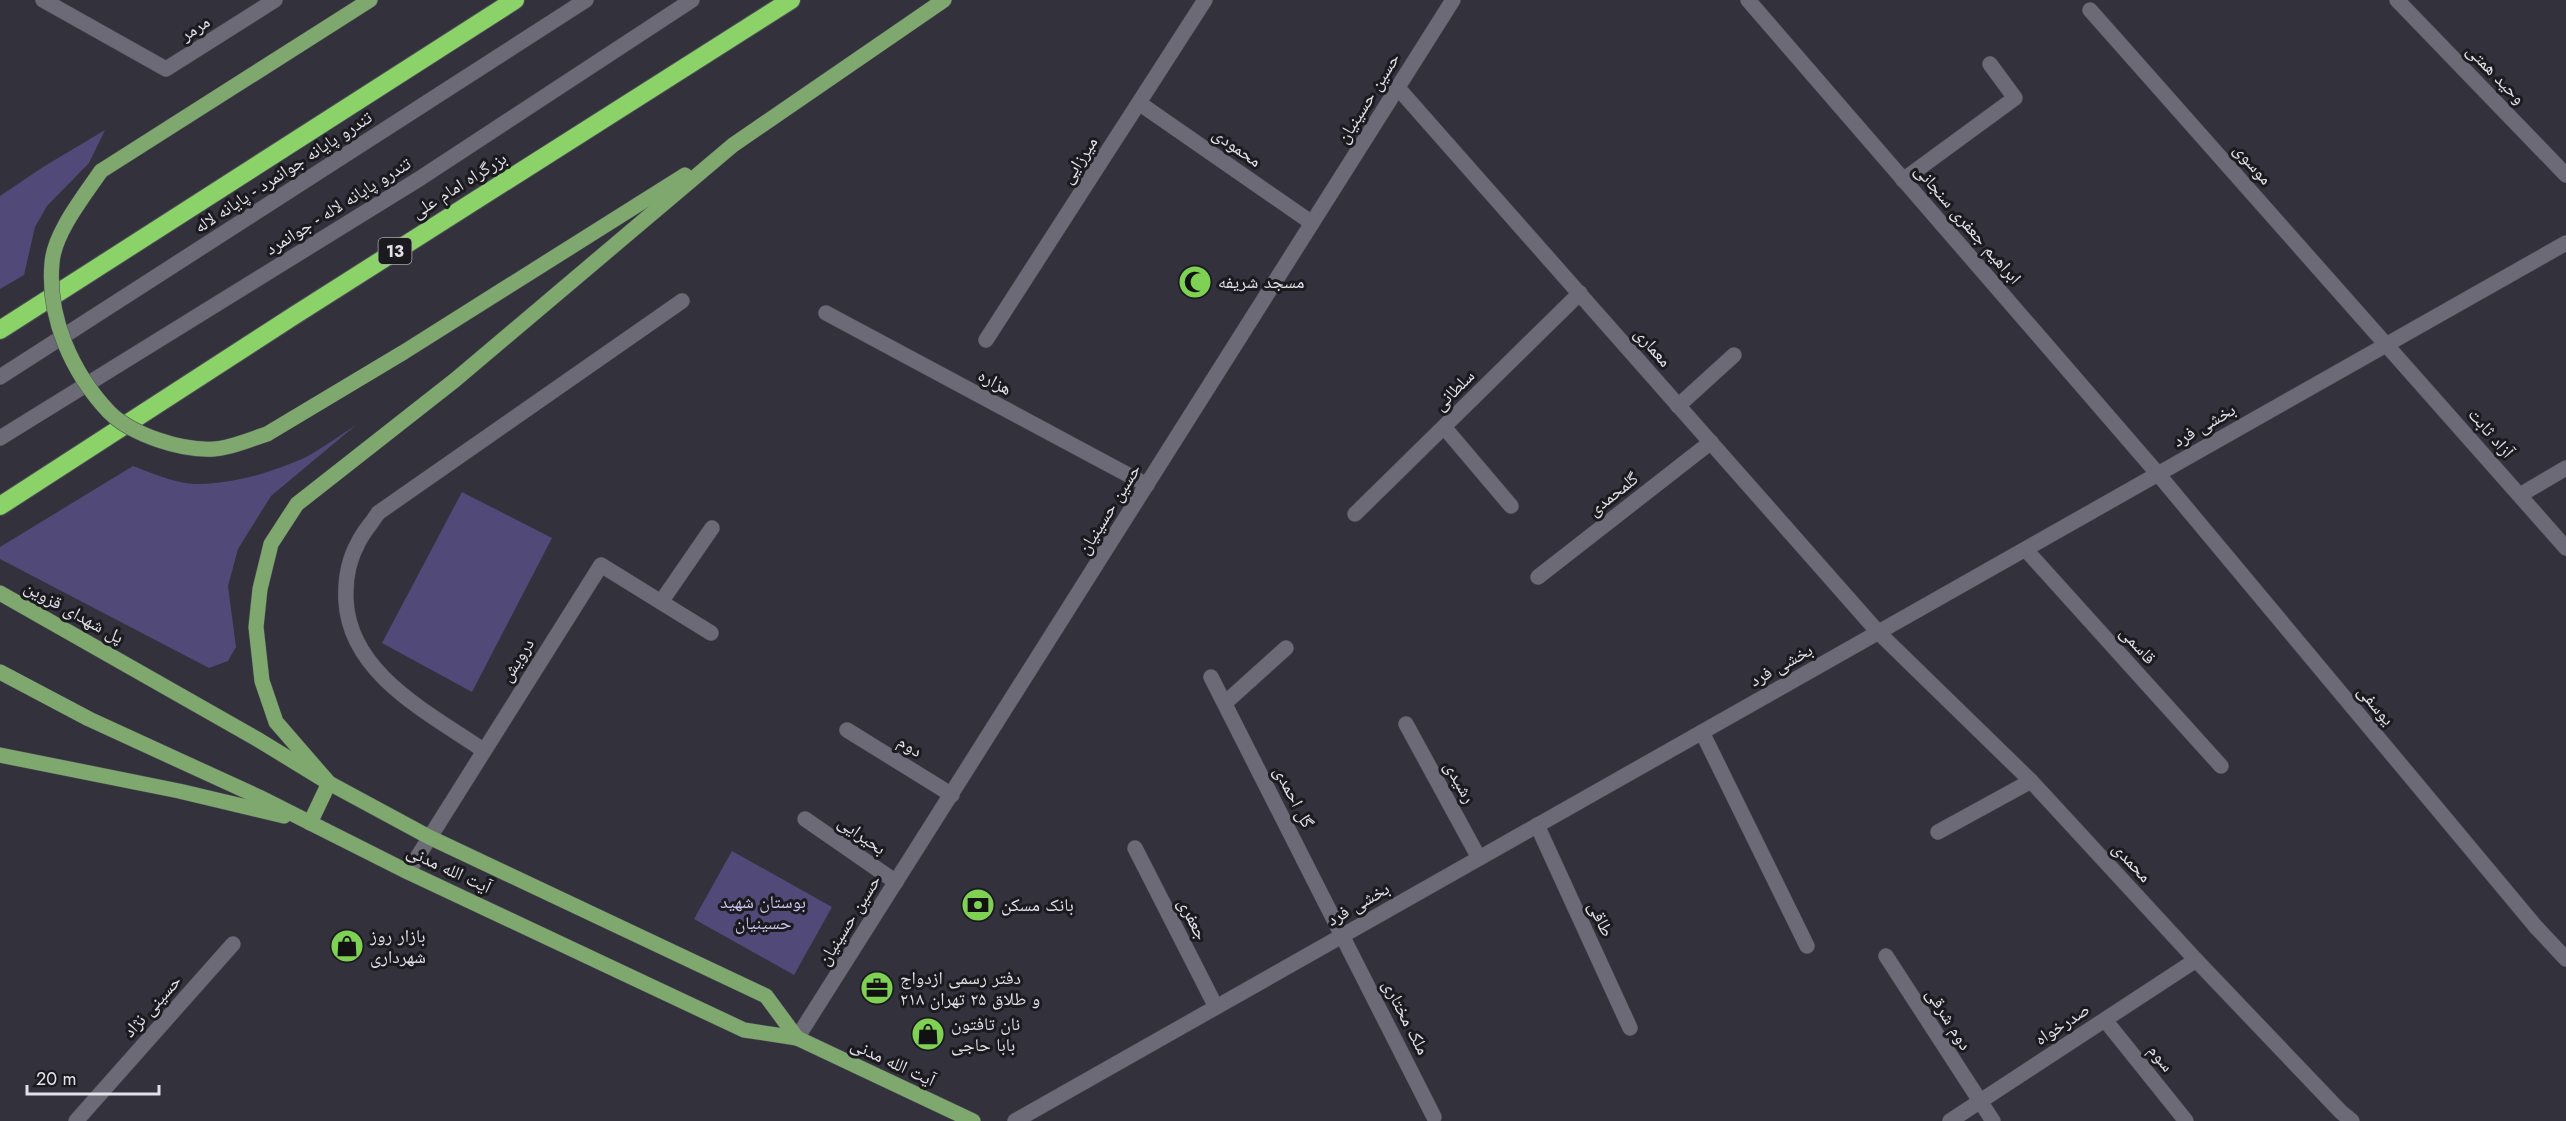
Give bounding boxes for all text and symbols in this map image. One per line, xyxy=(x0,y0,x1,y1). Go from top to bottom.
street label: مرمر xyxy=(174,9,215,48)
street label: وحید همتی xyxy=(2460,38,2532,110)
street label: حسین حسینیان xyxy=(1330,48,1406,148)
street label: تندرو پایانه جوانمرد - پایانه لاله xyxy=(189,105,377,239)
street label: محمودی xyxy=(1207,121,1267,173)
street label: میرزایی xyxy=(1054,131,1104,189)
street label: موسوی xyxy=(2227,137,2279,191)
street label: بزرگراه امام علی xyxy=(406,145,512,225)
street label: تندرو پایانه لاله - جوانمرد xyxy=(260,151,416,261)
street label: ابراهیم جعفری سنجانی xyxy=(1908,158,2028,290)
road number: 13 xyxy=(378,238,412,264)
mosque icon: مسجد شریفه xyxy=(1177,264,1213,300)
place label: مسجد شریفه xyxy=(1218,269,1304,295)
street label: معماری xyxy=(1628,321,1678,373)
street label: هزاره xyxy=(973,362,1017,402)
street label: سلطانی xyxy=(1427,363,1481,417)
street label: بخشی فرد xyxy=(2168,396,2240,453)
street label: آزاد ثابت xyxy=(2462,402,2520,464)
street label: حسین حسینیان xyxy=(1071,459,1147,559)
street label: گلمحمدی xyxy=(1582,465,1644,522)
street label: پل شهدای قزوین xyxy=(19,574,129,650)
street label: قاسمی xyxy=(2114,620,2162,670)
street label: درویش xyxy=(493,633,541,687)
street label: بخشی فرد xyxy=(1745,637,1817,693)
street label: یوسفی xyxy=(2351,679,2401,731)
street label: دوم xyxy=(893,728,927,764)
street label: رشیدی xyxy=(1438,756,1482,808)
street label: گل احمدی xyxy=(1267,762,1321,833)
street label: بحیرایی xyxy=(833,809,891,861)
street label: محمدی xyxy=(2106,836,2158,888)
street label: آیت الله مدنی xyxy=(402,838,496,900)
street label: حسین حسینیان xyxy=(811,870,887,970)
street label: بخشی فرد xyxy=(1322,875,1394,932)
bank icon: بانک مسکن xyxy=(960,887,996,923)
park label: بوستان شهید حسینیان xyxy=(720,889,806,936)
place label: بانک مسکن xyxy=(1001,892,1074,918)
street label: جعفری xyxy=(1171,893,1215,945)
street label: طاقی xyxy=(1582,897,1620,941)
place label: بازار روز شهرداری xyxy=(369,923,426,970)
shop icon: بازار روز شهرداری xyxy=(329,928,365,964)
place label: دفتر رسمی ازدواج ۲۱۸ و طلاق ۲۵ تهران xyxy=(900,965,1040,1012)
street label: حسینی نژاد xyxy=(117,969,187,1043)
office icon: دفتر رسمی ازدواج ۲۱۸ و طلاق ۲۵ تهران xyxy=(859,970,895,1006)
street label: ملک مختاری xyxy=(1376,975,1436,1059)
street label: دوم شرقی xyxy=(1920,983,1978,1055)
street label: صدرخواه xyxy=(2029,996,2095,1052)
place label: نان تافتون بابا حاجی xyxy=(951,1011,1020,1058)
shop icon: نان تافتون بابا حاجی xyxy=(910,1016,946,1052)
street label: آیت الله مدنی xyxy=(846,1031,940,1093)
street label: سوم xyxy=(2142,1039,2180,1077)
scale bar xyxy=(27,1058,159,1096)
text: 20 m xyxy=(36,1066,76,1092)

